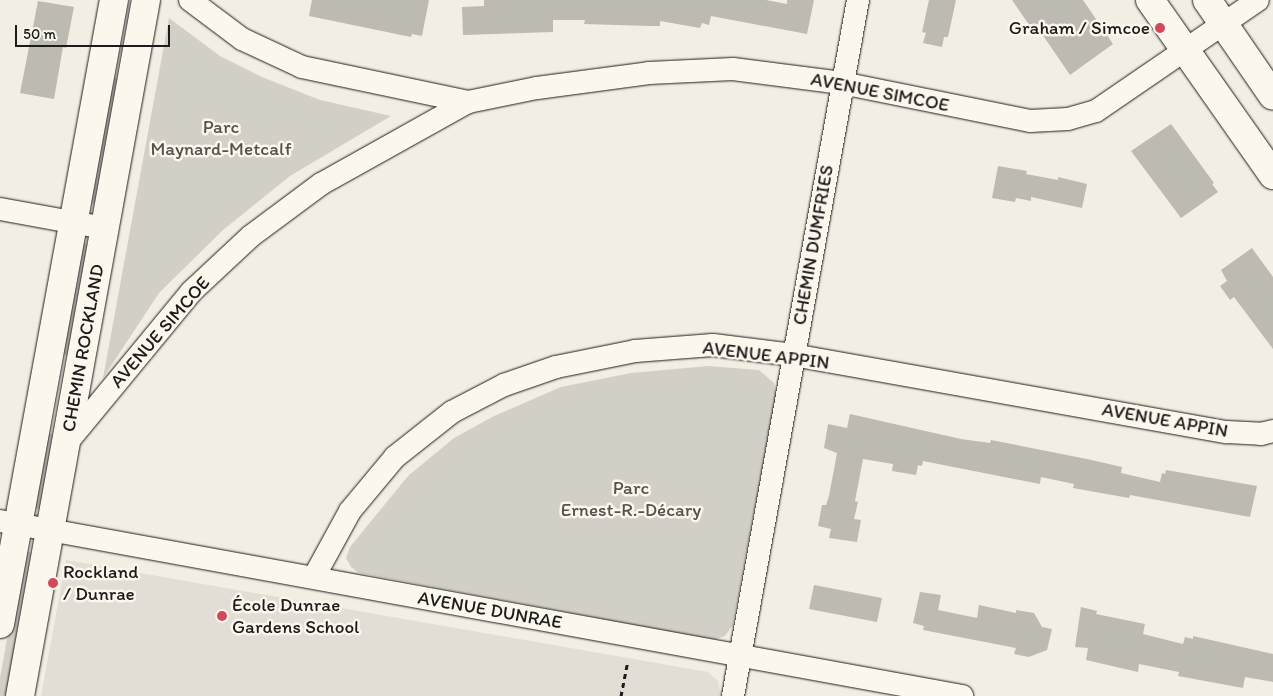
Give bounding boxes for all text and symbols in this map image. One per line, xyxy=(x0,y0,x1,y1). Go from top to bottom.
scale bar xyxy=(18,15,172,47)
place label: Graham / Simcoe xyxy=(1009,17,1150,39)
marker: Graham / Simcoe xyxy=(1154,22,1166,34)
text: 50 m xyxy=(23,25,56,43)
street label: AVENUE SIMCOE xyxy=(808,67,952,117)
park label: Parc Maynard-Metcalf xyxy=(150,116,292,160)
street label: CHEMIN DUMFRIES xyxy=(788,164,838,326)
street label: CHEMIN ROCKLAND xyxy=(57,263,109,433)
street label: AVENUE SIMCOE xyxy=(104,271,216,393)
street label: AVENUE APPIN xyxy=(703,336,829,374)
street label: AVENUE APPIN xyxy=(1101,398,1229,442)
park label: Parc Ernest-R.-Décary xyxy=(561,477,701,521)
place label: Rockland / Dunrae xyxy=(63,561,138,605)
marker: Rockland / Dunrae xyxy=(47,577,59,589)
street label: AVENUE DUNRAE xyxy=(416,586,564,634)
place label: École Dunrae Gardens School xyxy=(232,594,359,638)
marker: École Dunrae Gardens School xyxy=(216,610,228,622)

